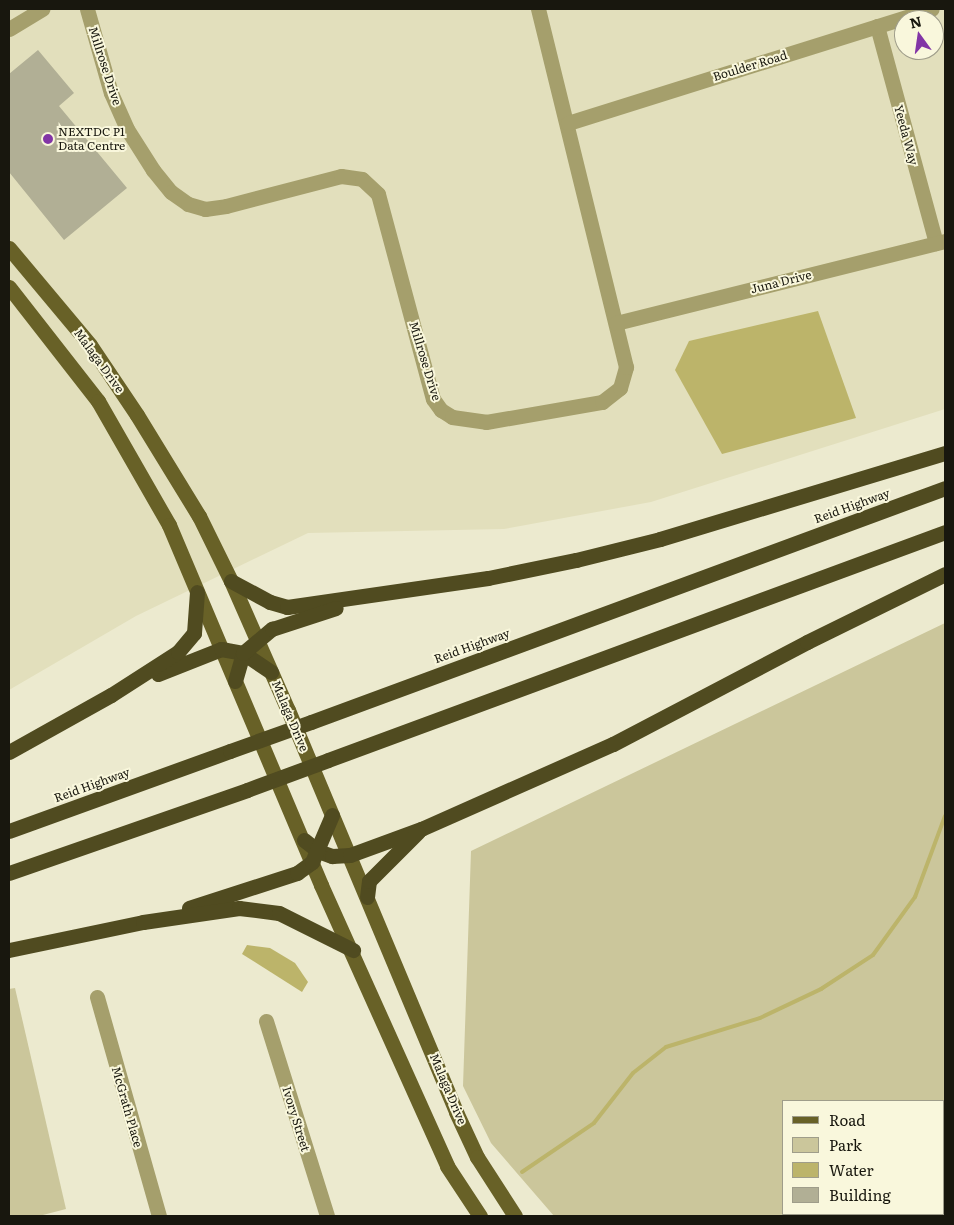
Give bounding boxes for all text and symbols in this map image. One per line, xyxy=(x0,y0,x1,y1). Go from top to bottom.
north arrow xyxy=(894,10,944,60)
text: N xyxy=(907,10,924,33)
street label: Millrose Drive xyxy=(86,25,124,107)
street label: Boulder Road xyxy=(711,48,789,84)
street label: Yeeda Way xyxy=(891,103,921,167)
place label: NEXTDC P1 Data Centre xyxy=(58,125,125,153)
marker: NEXTDC P1 Data Centre xyxy=(42,133,54,145)
street label: Juna Drive xyxy=(749,267,813,297)
street label: Millrose Drive xyxy=(406,320,444,402)
street label: Malaga Drive xyxy=(71,326,127,396)
street label: Reid Highway xyxy=(812,486,892,526)
street label: Reid Highway xyxy=(432,626,512,666)
street label: Malaga Drive xyxy=(269,678,311,754)
street label: Reid Highway xyxy=(52,765,132,805)
street label: Malaga Drive xyxy=(427,1051,469,1127)
street label: McGrath Place xyxy=(109,1065,145,1149)
street label: Ivory Street xyxy=(279,1085,313,1153)
legend xyxy=(782,1100,944,1215)
text: Road xyxy=(829,1108,865,1131)
text: Park xyxy=(829,1133,862,1156)
text: Water xyxy=(829,1158,874,1181)
text: Building xyxy=(829,1183,891,1206)

